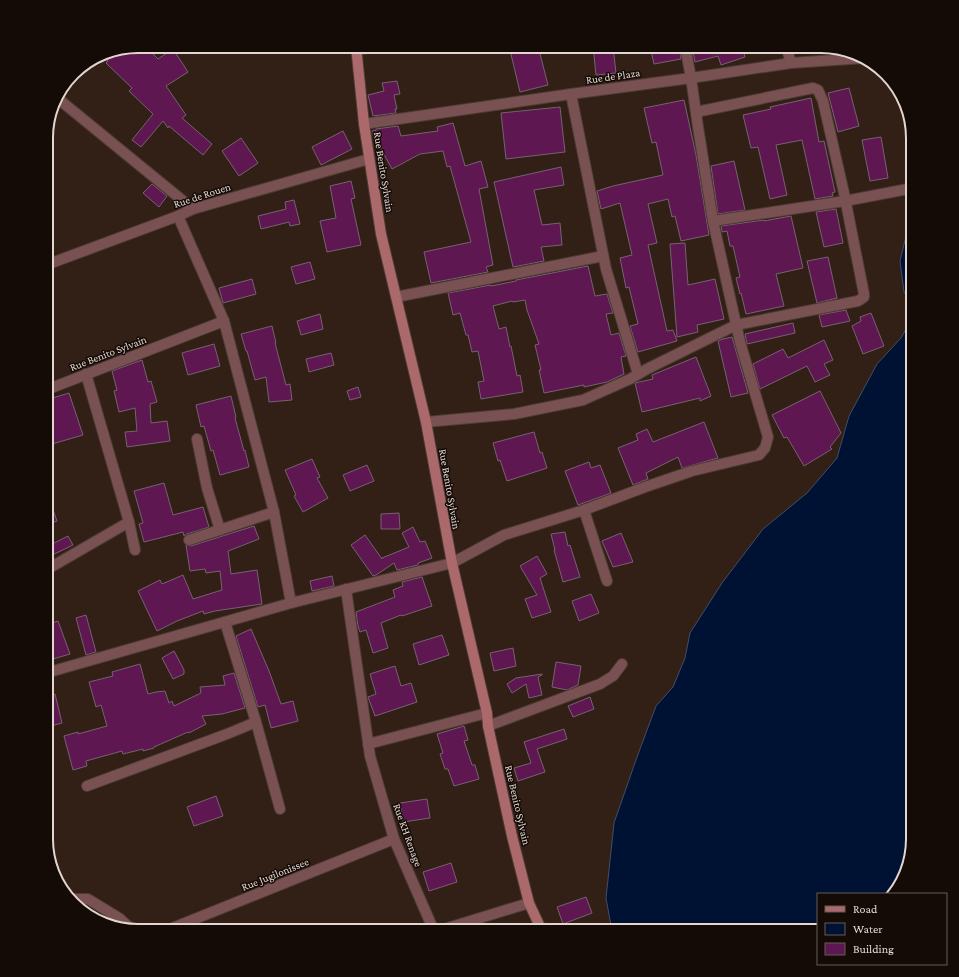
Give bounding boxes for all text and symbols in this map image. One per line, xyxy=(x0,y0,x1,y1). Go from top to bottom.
street label: Rue de Plaza xyxy=(585,66,641,86)
street label: Rue Benito Sylvain xyxy=(371,131,396,213)
street label: Rue de Rouen xyxy=(172,180,232,210)
street label: Rue Benito Sylvain xyxy=(68,333,149,374)
street label: Rue Benito Sylvain xyxy=(436,448,463,530)
street label: Rue Benito Sylvain xyxy=(502,764,533,846)
street label: Rue KH Renage xyxy=(390,802,425,869)
street label: Rue Jugilonissee xyxy=(240,855,311,894)
legend xyxy=(817,893,947,965)
text: Road xyxy=(853,902,878,916)
text: Water xyxy=(853,922,883,936)
text: Building xyxy=(853,942,894,956)

